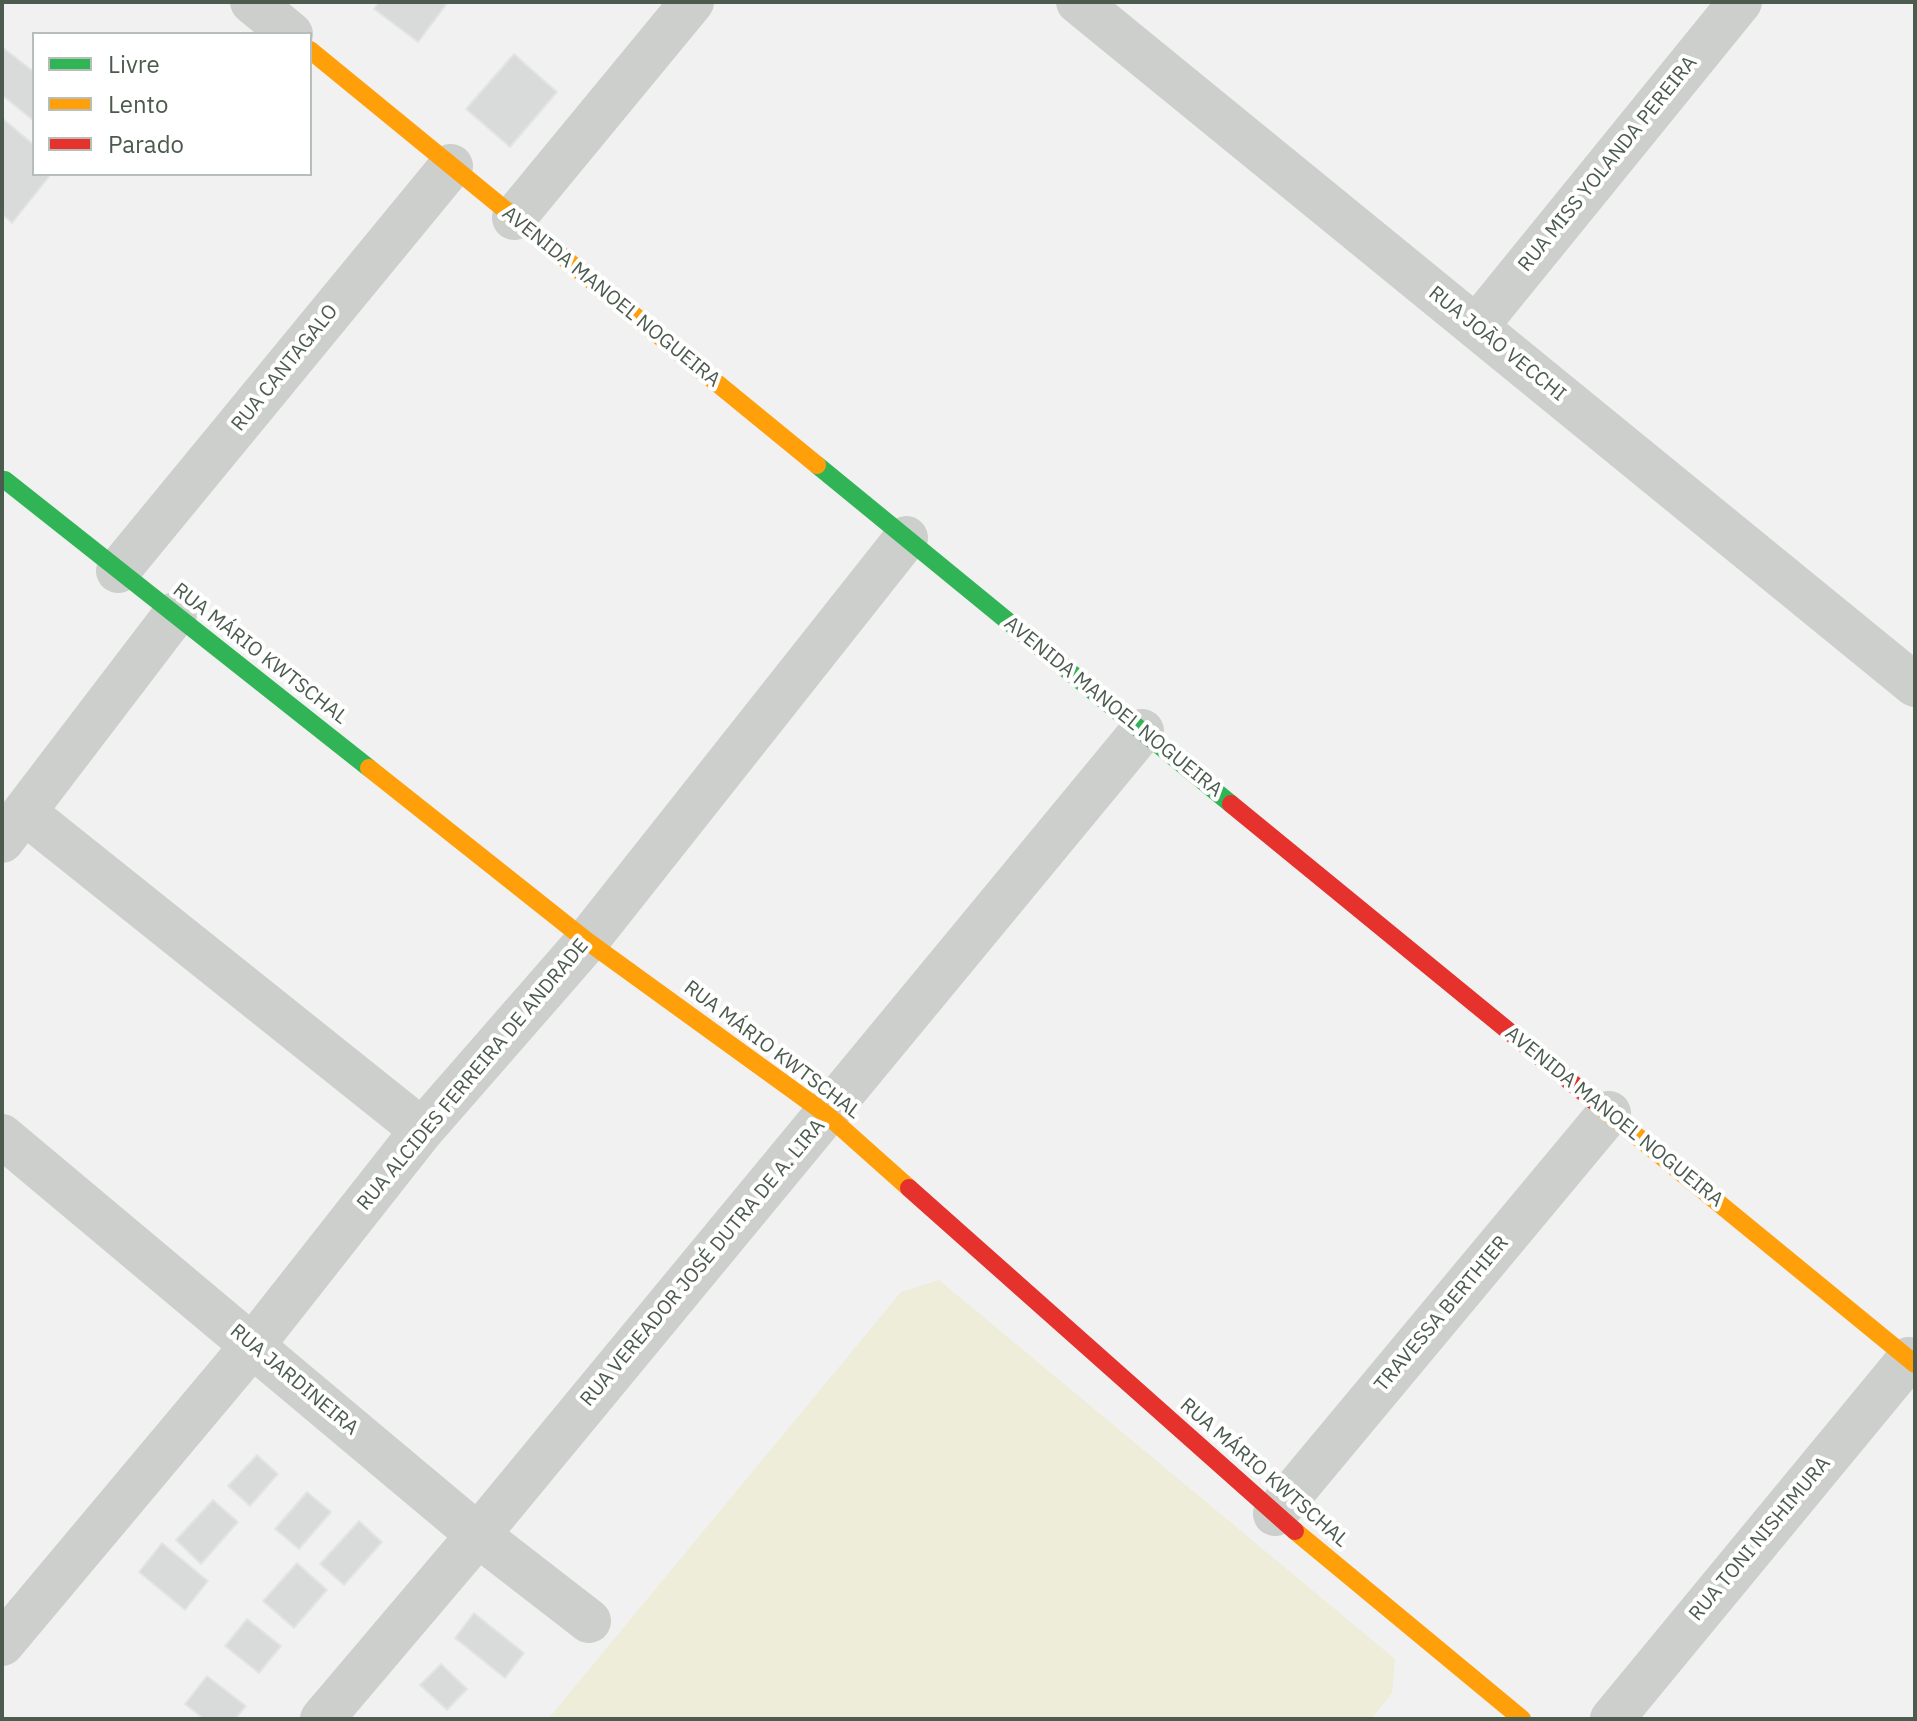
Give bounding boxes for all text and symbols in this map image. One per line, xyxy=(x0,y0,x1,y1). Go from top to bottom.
legend xyxy=(32,32,312,176)
text: Livre xyxy=(108,48,160,80)
street label: RUA MISS YOLANDA PEREIRA xyxy=(1513,51,1703,277)
text: Lento xyxy=(108,88,168,120)
text: Parado xyxy=(108,128,184,160)
street label: AVENIDA MANOEL NOGUEIRA xyxy=(497,202,725,392)
street label: RUA JOÃO VECCHI xyxy=(1424,281,1570,407)
street label: RUA CANTAGALO xyxy=(227,300,343,436)
street label: RUA MÁRIO KWTSCHAL xyxy=(168,578,352,730)
street label: AVENIDA MANOEL NOGUEIRA xyxy=(999,612,1227,802)
street label: RUA ALCIDES FERREIRA DE ANDRADE xyxy=(352,934,594,1216)
street label: RUA MÁRIO KWTSCHAL xyxy=(679,976,865,1124)
street label: AVENIDA MANOEL NOGUEIRA xyxy=(1500,1022,1728,1212)
street label: RUA VEREADOR JOSÉ DUTRA DE A. LIRA xyxy=(576,1115,830,1411)
street label: TRAVESSA BERTHIER xyxy=(1370,1231,1514,1397)
street label: RUA JARDINEIRA xyxy=(225,1319,363,1441)
street label: RUA MÁRIO KWTSCHAL xyxy=(1175,1393,1353,1553)
street label: RUA TONI NISHIMURA xyxy=(1684,1452,1836,1626)

